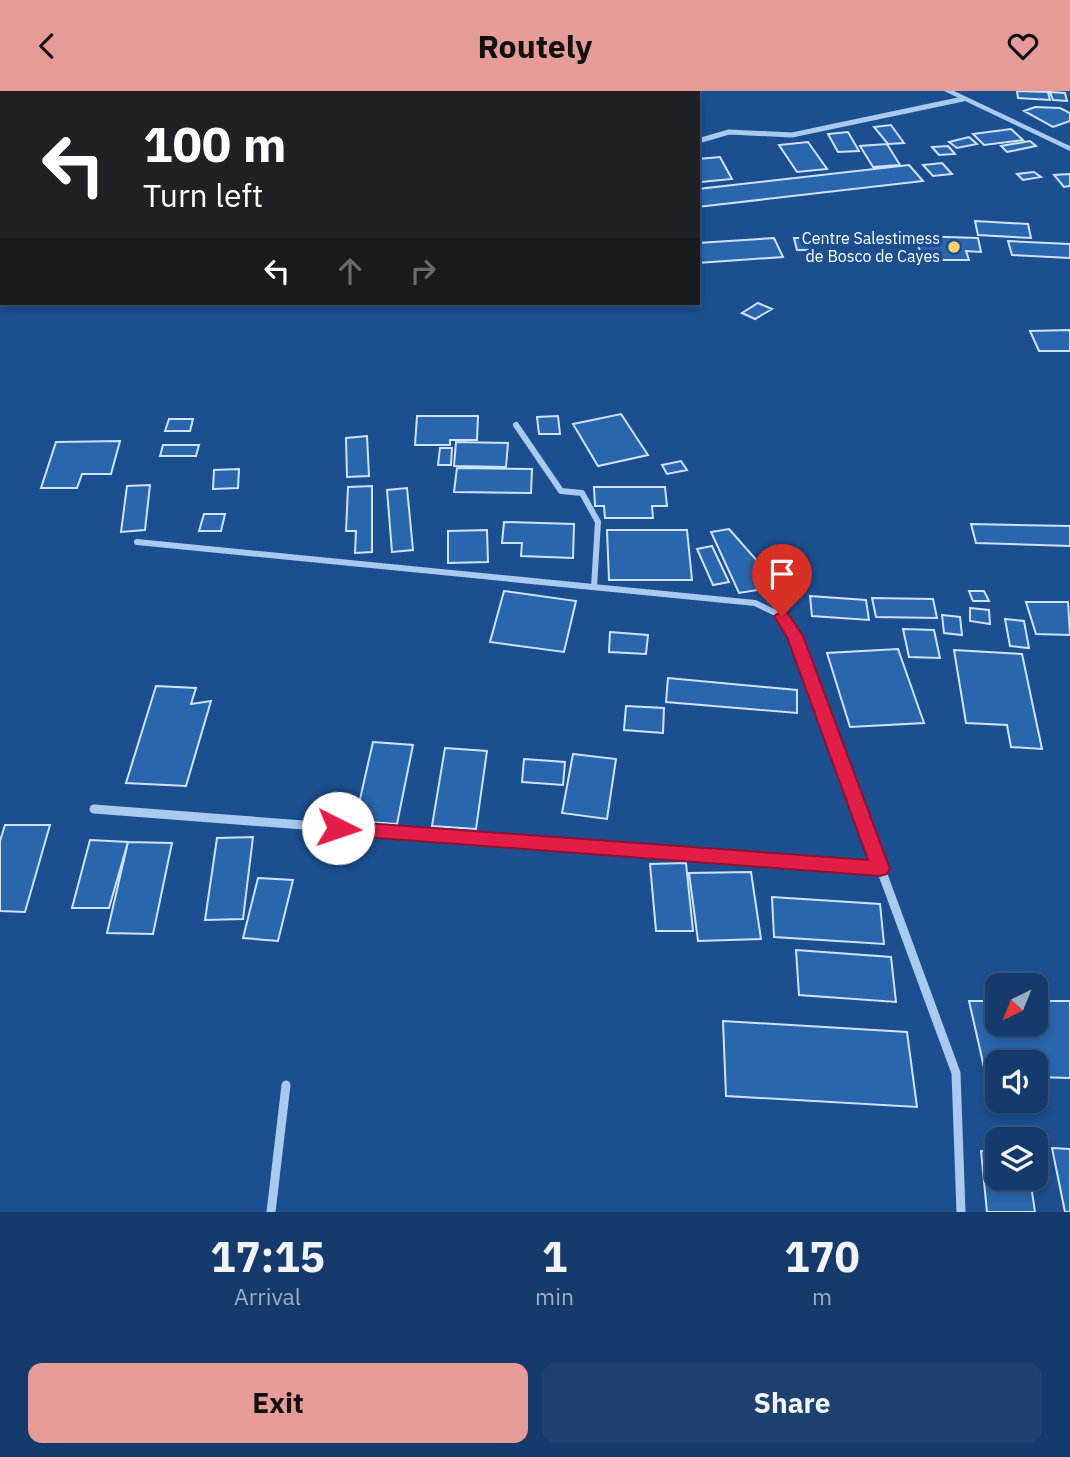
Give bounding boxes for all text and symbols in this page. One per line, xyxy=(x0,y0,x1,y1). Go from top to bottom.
text: Routely xyxy=(478,25,592,67)
icon: back xyxy=(28,27,66,65)
icon: heart xyxy=(1004,27,1042,65)
text: 100 m xyxy=(143,112,287,175)
icon: left xyxy=(28,119,119,210)
text: Turn left xyxy=(143,174,263,216)
place label: Centre Salestimess de Bosco de Cayes xyxy=(802,228,940,266)
marker: Centre Salestimess de Bosco de Cayes xyxy=(946,239,962,255)
icon: left xyxy=(258,252,296,290)
icon: ahead xyxy=(331,252,369,290)
icon: right xyxy=(404,252,442,290)
pin xyxy=(752,544,812,616)
icon: arrive xyxy=(763,555,801,593)
position arrow xyxy=(301,791,375,865)
north arrow xyxy=(985,973,1048,1036)
map controls xyxy=(985,973,1048,1190)
button: sound xyxy=(985,1050,1048,1113)
button: layers xyxy=(985,1127,1048,1190)
text: 17:15 xyxy=(210,1229,325,1284)
text: 1 xyxy=(542,1229,567,1284)
text: 170 xyxy=(784,1229,860,1284)
text: Arrival xyxy=(234,1281,301,1311)
text: min xyxy=(535,1281,574,1311)
text: m xyxy=(812,1281,832,1311)
button: Exit xyxy=(28,1363,528,1443)
button: Share xyxy=(542,1363,1042,1443)

